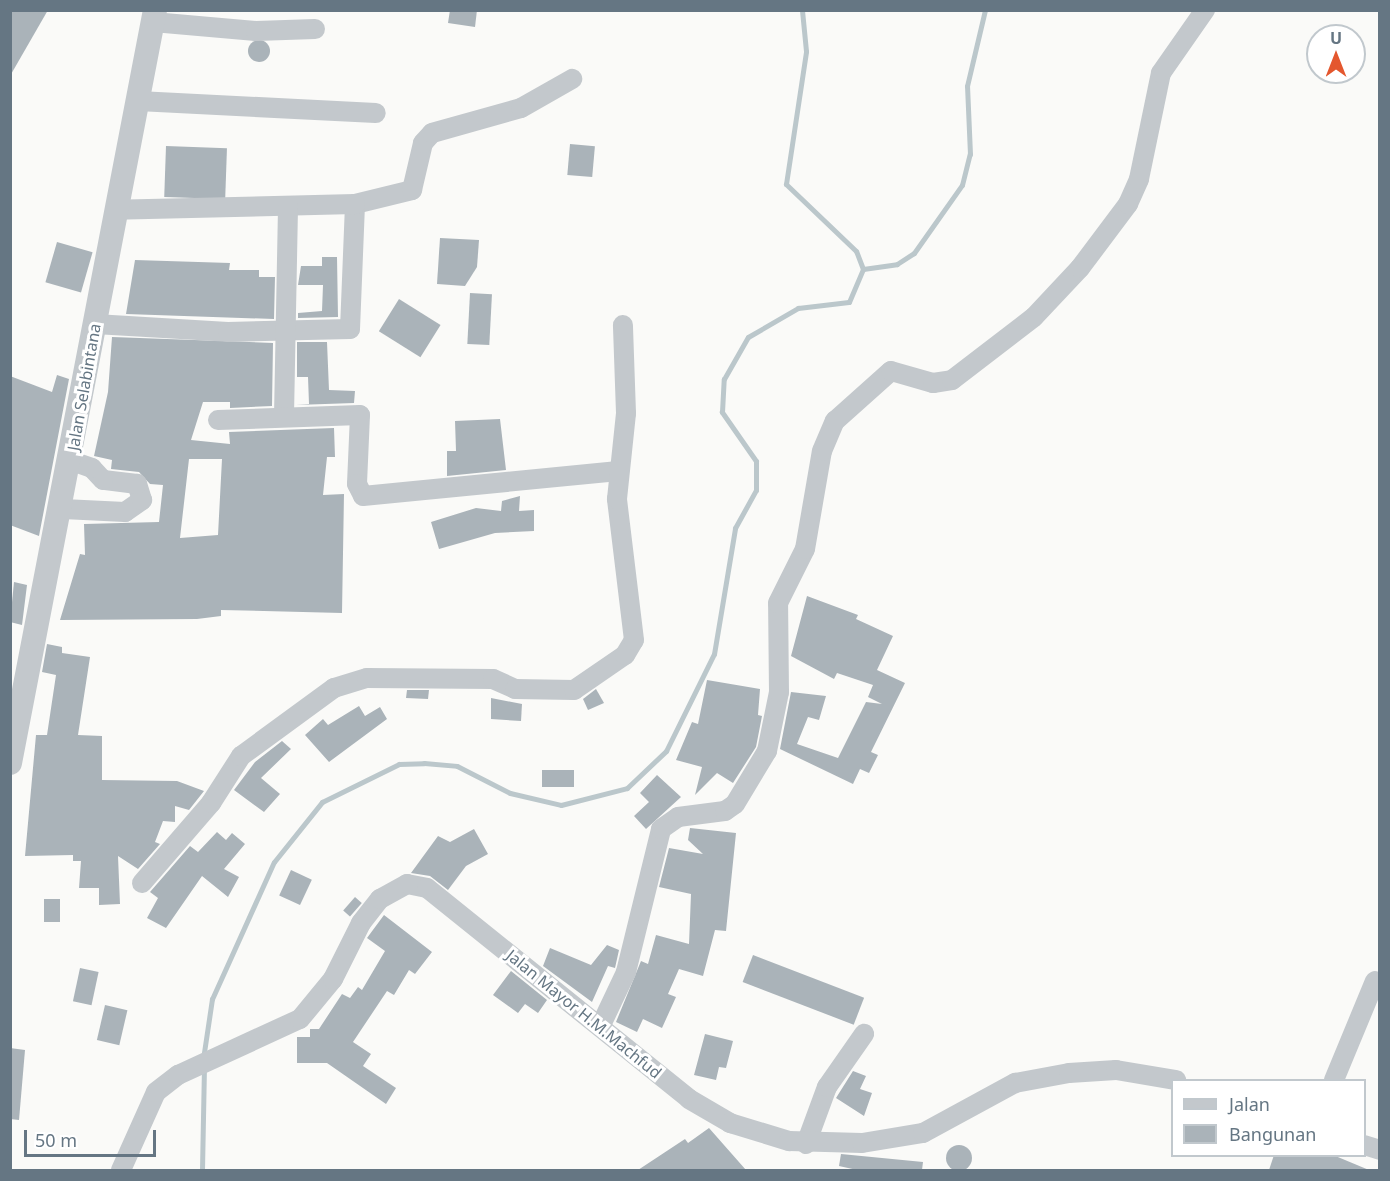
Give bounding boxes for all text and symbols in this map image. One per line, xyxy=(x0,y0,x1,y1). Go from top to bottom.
north arrow xyxy=(1306,24,1366,84)
text: U xyxy=(1330,27,1342,49)
street label: Jalan Selabintana xyxy=(63,322,105,452)
street label: Jalan Mayor H.M.Machfud xyxy=(503,946,665,1082)
legend xyxy=(1171,1079,1366,1157)
text: Jalan xyxy=(1229,1092,1270,1116)
scale bar xyxy=(27,1118,159,1156)
text: Bangunan xyxy=(1229,1122,1316,1146)
text: 50 m xyxy=(35,1128,77,1152)

